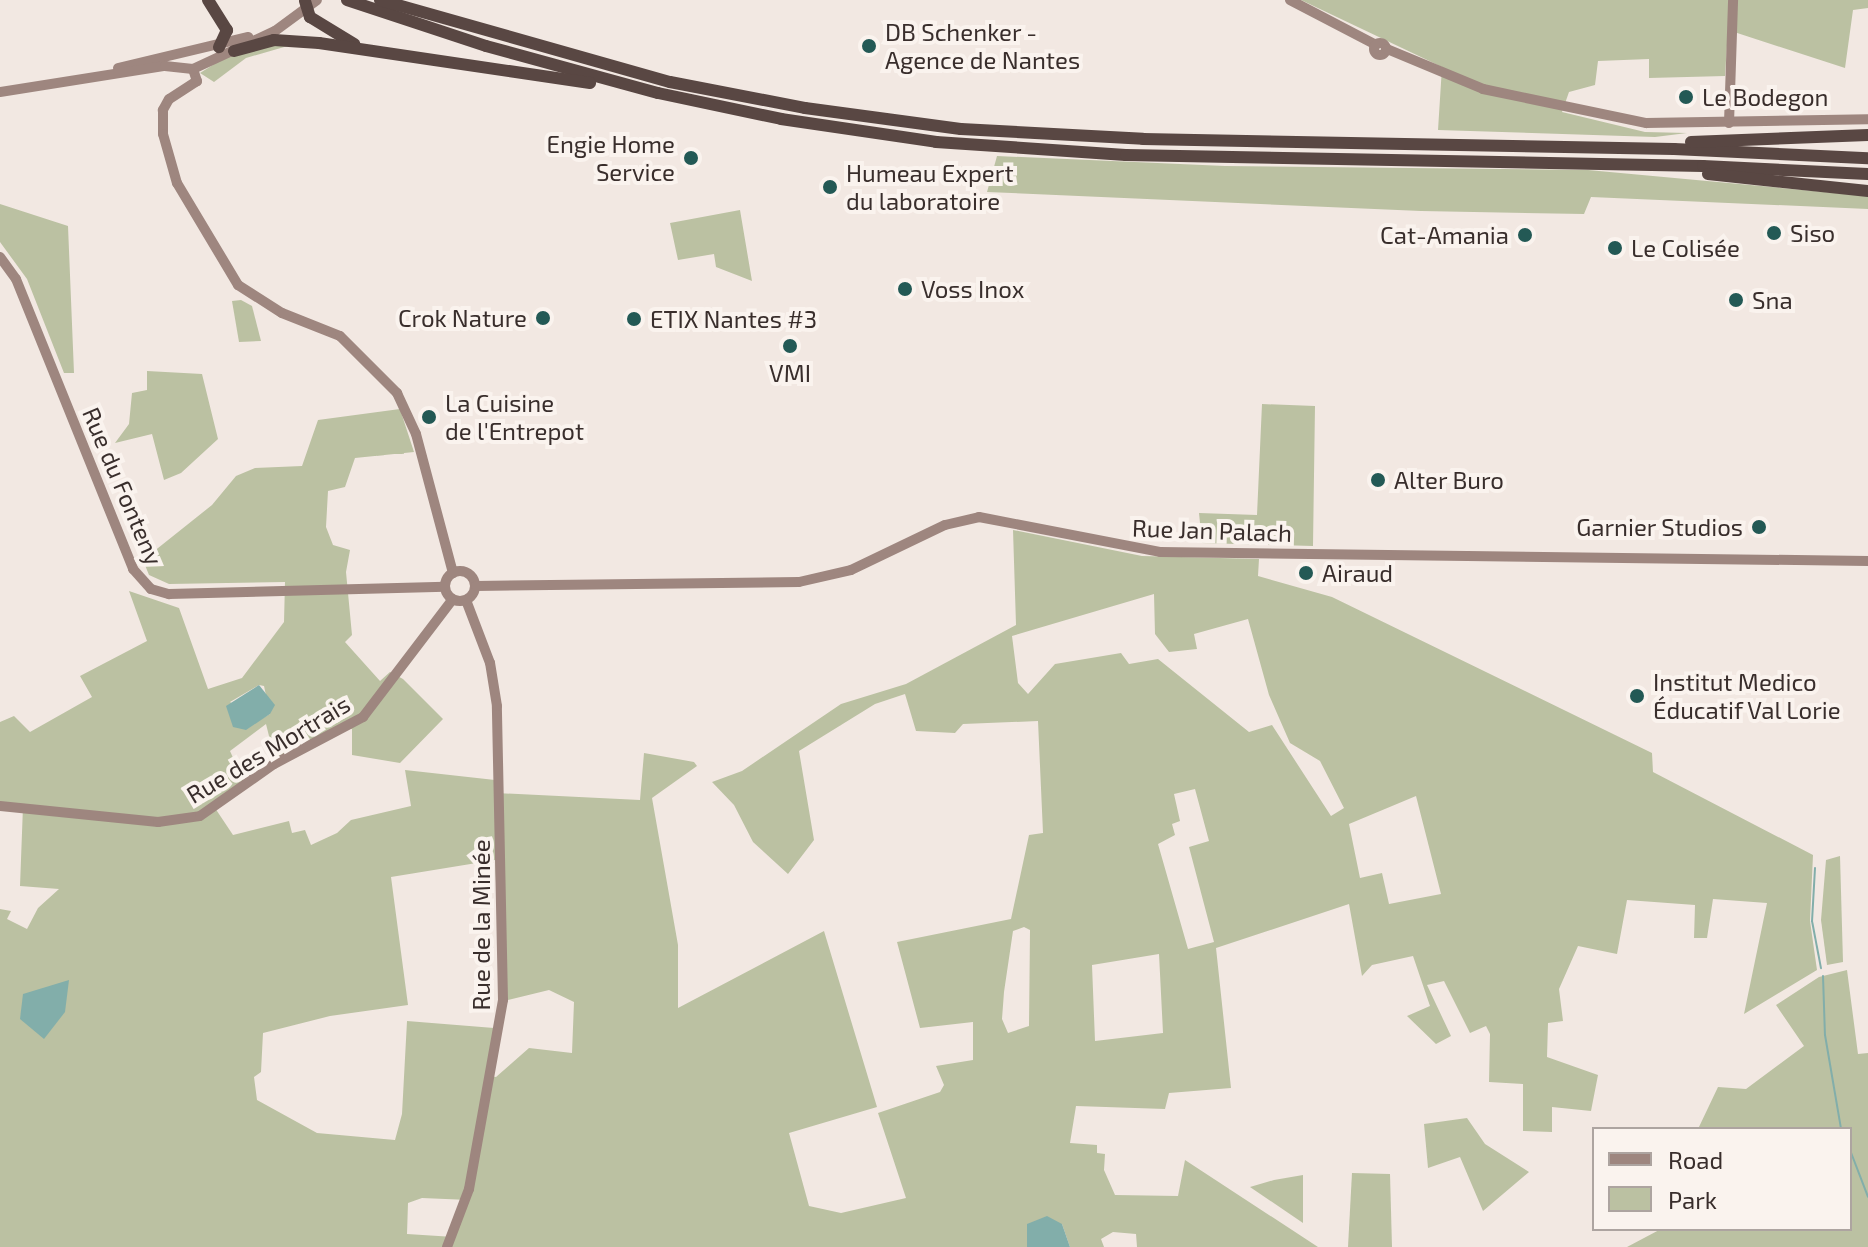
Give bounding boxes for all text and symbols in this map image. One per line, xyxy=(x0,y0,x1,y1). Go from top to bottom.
place label: DB Schenker - Agence de Nantes xyxy=(885,18,1080,74)
marker: DB Schenker - Agence de Nantes xyxy=(860,37,878,55)
place label: Le Bodegon xyxy=(1702,83,1829,111)
marker: Le Bodegon xyxy=(1677,88,1695,106)
place label: Engie Home Service xyxy=(546,130,675,186)
marker: Engie Home Service xyxy=(682,149,700,167)
place label: Humeau Expert du laboratoire xyxy=(846,159,1014,215)
marker: Humeau Expert du laboratoire xyxy=(821,178,839,196)
place label: Siso xyxy=(1790,219,1835,247)
place label: Cat-Amania xyxy=(1380,221,1509,249)
marker: Siso xyxy=(1765,224,1783,242)
marker: Cat-Amania xyxy=(1516,226,1534,244)
place label: Le Colisée xyxy=(1631,234,1740,262)
marker: Le Colisée xyxy=(1606,239,1624,257)
place label: Voss Inox xyxy=(921,275,1024,303)
marker: Voss Inox xyxy=(896,280,914,298)
place label: Sna xyxy=(1752,286,1793,314)
marker: Sna xyxy=(1727,291,1745,309)
place label: Crok Nature xyxy=(398,304,527,332)
place label: ETIX Nantes #3 xyxy=(650,305,817,333)
marker: Crok Nature xyxy=(534,309,552,327)
marker: ETIX Nantes #3 xyxy=(625,310,643,328)
marker: VMI xyxy=(781,337,799,355)
place label: VMI xyxy=(769,359,811,387)
place label: La Cuisine de l'Entrepot xyxy=(445,389,584,445)
street label: Rue du Fonteny xyxy=(77,403,169,569)
marker: La Cuisine de l'Entrepot xyxy=(420,408,438,426)
place label: Alter Buro xyxy=(1394,466,1504,494)
marker: Alter Buro xyxy=(1369,471,1387,489)
street label: Rue Jan Palach xyxy=(1131,513,1293,547)
place label: Garnier Studios xyxy=(1576,513,1743,541)
marker: Garnier Studios xyxy=(1750,518,1768,536)
place label: Airaud xyxy=(1322,559,1393,587)
marker: Airaud xyxy=(1297,564,1315,582)
place label: Institut Medico Éducatif Val Lorie xyxy=(1653,668,1842,724)
marker: Institut Medico Éducatif Val Lorie xyxy=(1628,687,1646,705)
street label: Rue des Mortrais xyxy=(181,689,355,809)
street label: Rue de la Minée xyxy=(467,839,495,1011)
legend xyxy=(1592,1127,1852,1231)
text: Road xyxy=(1668,1145,1723,1174)
text: Park xyxy=(1668,1185,1717,1214)

